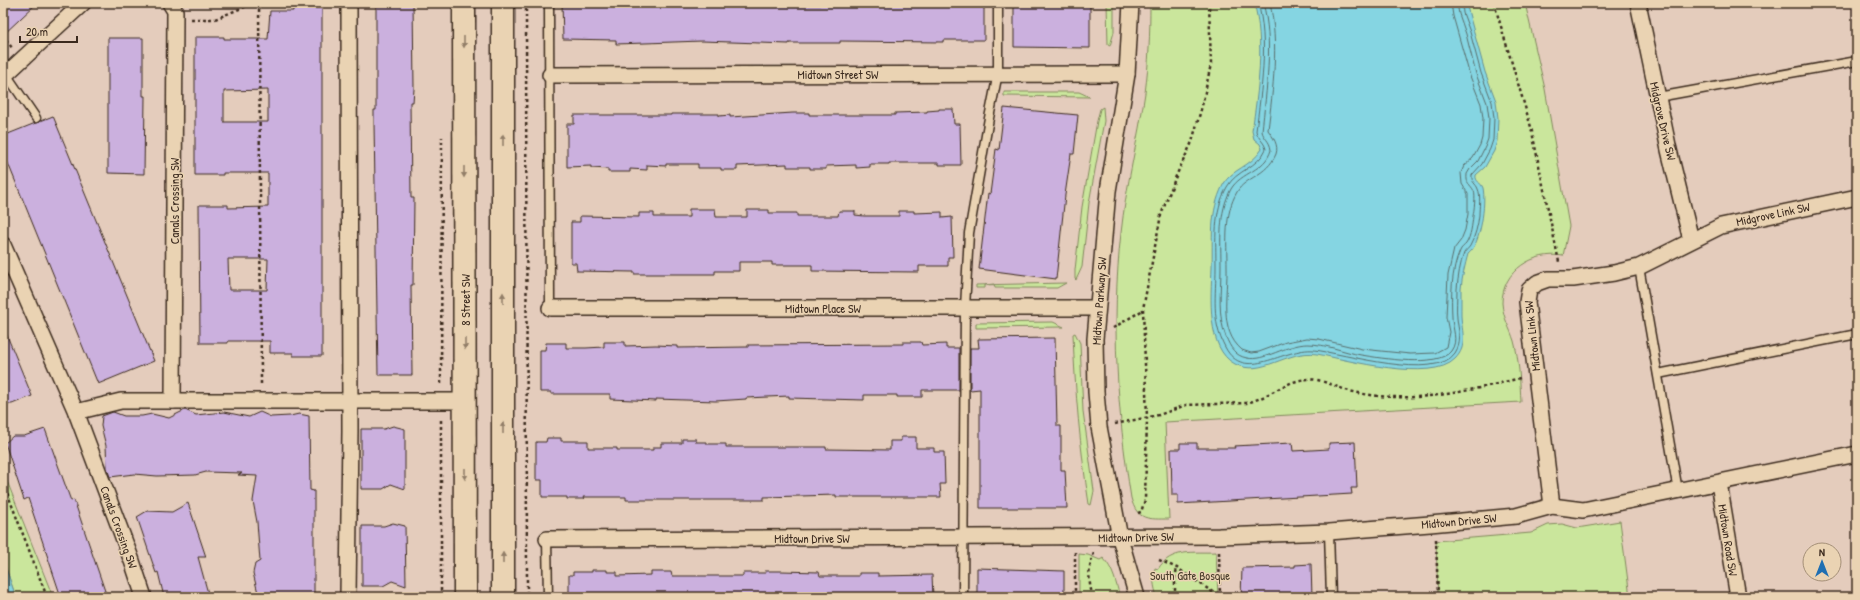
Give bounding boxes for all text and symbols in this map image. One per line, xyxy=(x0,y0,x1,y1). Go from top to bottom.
scale bar xyxy=(20,18,77,44)
text: 20 m xyxy=(26,23,48,40)
one-way arrow xyxy=(461,36,467,49)
street label: Midtown Street SW xyxy=(798,66,879,83)
street label: Midgrove Drive SW xyxy=(1646,80,1680,162)
one-way arrow xyxy=(500,133,506,146)
street label: Canals Crossing SW xyxy=(166,157,183,244)
one-way arrow xyxy=(461,166,467,179)
street label: Midgrove Link SW xyxy=(1735,198,1812,230)
street label: Midtown Parkway SW xyxy=(1087,256,1111,346)
street label: 8 Street SW xyxy=(457,274,474,326)
one-way arrow xyxy=(500,291,506,304)
street label: Midtown Link SW xyxy=(1520,299,1544,372)
street label: Midtown Place SW xyxy=(785,300,862,317)
one-way arrow xyxy=(462,338,468,351)
one-way arrow xyxy=(500,421,506,434)
one-way arrow xyxy=(462,468,468,481)
street label: Canals Crossing SW xyxy=(96,484,142,571)
street label: Midtown Road SW xyxy=(1714,503,1742,578)
street label: Midtown Drive SW xyxy=(1421,509,1498,533)
street label: Midtown Drive SW xyxy=(1098,528,1174,546)
street label: Midtown Drive SW xyxy=(774,530,850,547)
north arrow xyxy=(1802,542,1842,582)
text: N xyxy=(1819,545,1825,559)
one-way arrow xyxy=(500,551,506,564)
park label: South Gate Bosque xyxy=(1150,567,1230,584)

